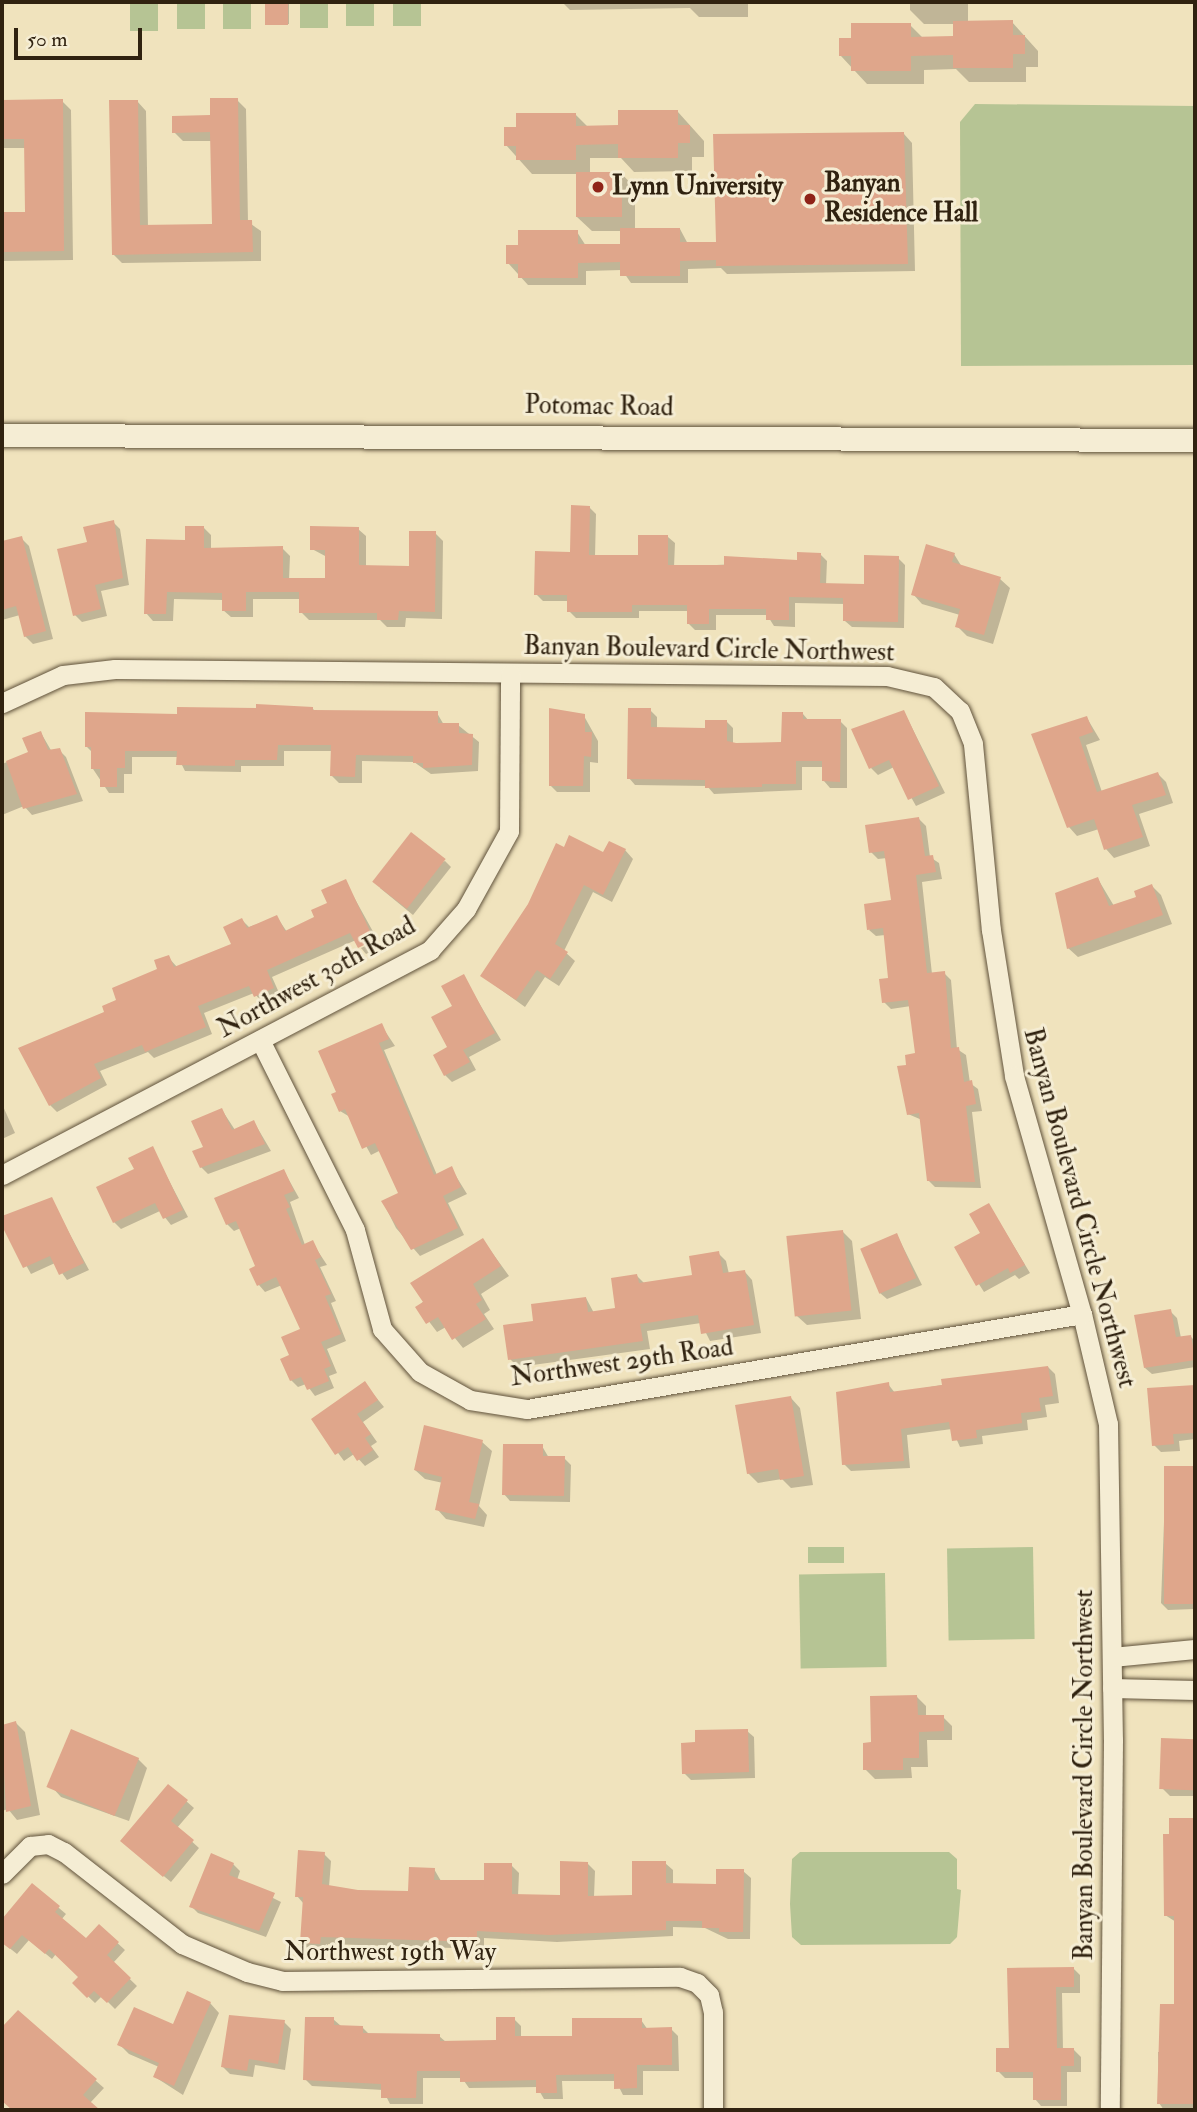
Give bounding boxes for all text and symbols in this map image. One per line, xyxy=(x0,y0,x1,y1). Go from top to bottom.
scale bar xyxy=(18,14,145,58)
text: 50 m xyxy=(27,26,68,53)
place label: Banyan Residence Hall xyxy=(824,168,978,230)
place label: Lynn University xyxy=(612,171,783,203)
marker: Lynn University xyxy=(590,179,606,195)
marker: Banyan Residence Hall xyxy=(802,191,818,207)
street label: Potomac Road xyxy=(524,390,674,424)
street label: Banyan Boulevard Circle Northwest xyxy=(523,631,895,669)
street label: Northwest 30th Road xyxy=(213,911,421,1045)
street label: Banyan Boulevard Circle Northwest xyxy=(1016,1025,1142,1391)
street label: Northwest 29th Road xyxy=(509,1332,735,1394)
street label: Banyan Boulevard Circle Northwest xyxy=(1069,1589,1101,1961)
street label: Northwest 19th Way xyxy=(284,1937,496,1969)

